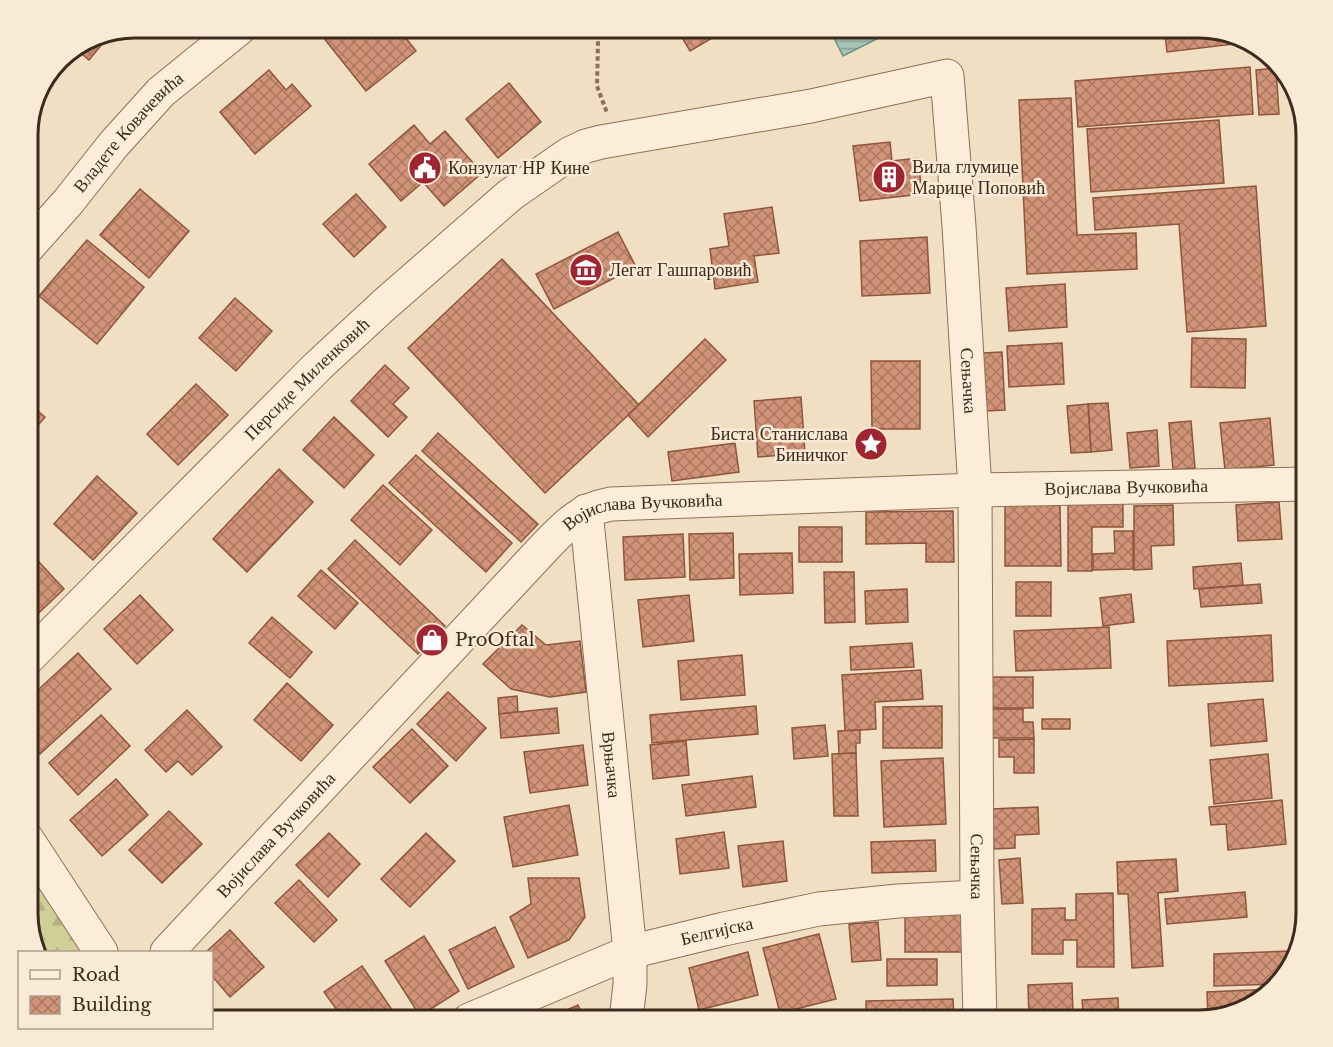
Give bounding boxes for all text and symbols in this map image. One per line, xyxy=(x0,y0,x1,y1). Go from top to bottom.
street label: Владете Ковачевића xyxy=(69,67,188,197)
public building icon: Конзулат НР Кине xyxy=(407,150,443,186)
place label: Вила глумице Марице Поповић xyxy=(912,156,1045,199)
place label: Конзулат НР Кине xyxy=(448,157,590,179)
building icon: Вила глумице Марице Поповић xyxy=(871,159,907,195)
museum icon: Легат Гашпаровић xyxy=(568,252,604,288)
place label: Легат Гашпаровић xyxy=(609,259,752,281)
street label: Персиде Миленковић xyxy=(240,313,374,445)
street label: Сењачка xyxy=(955,347,981,414)
place label: Биста Станислава Биничког xyxy=(710,423,848,466)
place icon: Биста Станислава Биничког xyxy=(853,426,889,462)
street label: Војислава Вучковића xyxy=(1044,475,1208,500)
street label: Војислава Вучковића xyxy=(558,489,723,535)
shop icon: ProOftal xyxy=(414,622,450,658)
place label: ProOftal xyxy=(455,629,535,651)
street label: Врњачка xyxy=(597,730,626,799)
street label: Војислава Вучковића xyxy=(212,768,340,902)
street label: Сењачка xyxy=(966,833,988,900)
street label: Белгијска xyxy=(678,912,755,950)
legend xyxy=(18,951,213,1029)
text: Road xyxy=(72,964,120,986)
text: Building xyxy=(72,994,151,1016)

